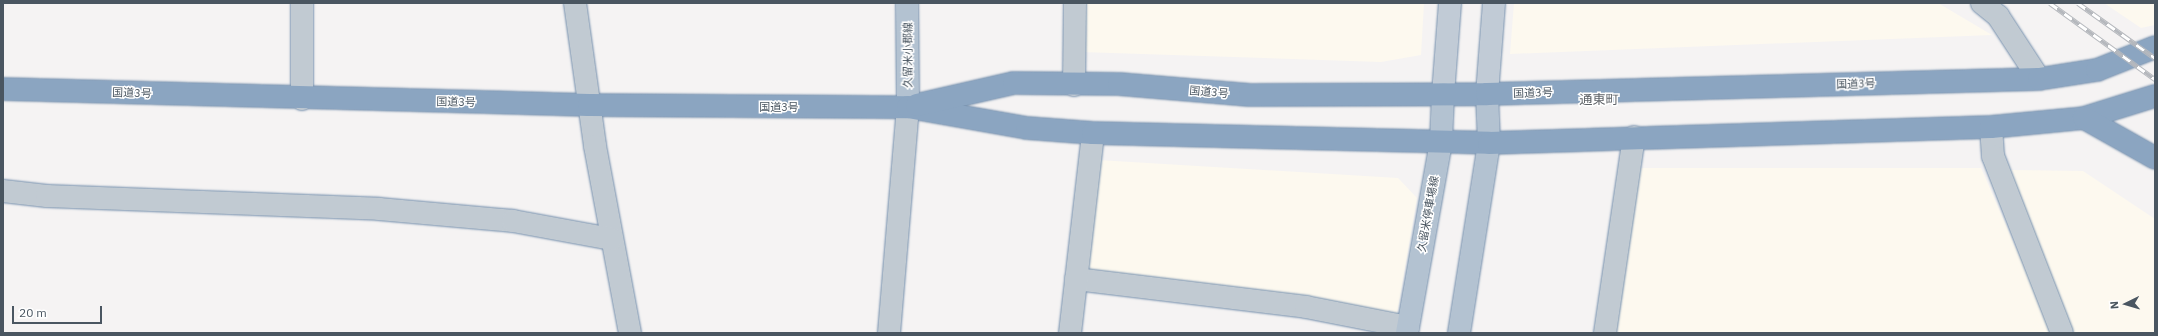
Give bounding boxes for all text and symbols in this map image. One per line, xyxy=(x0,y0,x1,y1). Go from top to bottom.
street label: 久留米小郡線 xyxy=(901,22,915,88)
street label: 国道3号 xyxy=(1836,77,1876,91)
street label: 国道3号 xyxy=(1189,84,1229,100)
street label: 国道3号 xyxy=(112,86,152,100)
street label: 国道3号 xyxy=(1513,86,1553,100)
district label: 通東町 xyxy=(1580,92,1618,108)
street label: 国道3号 xyxy=(436,95,476,109)
street label: 国道3号 xyxy=(759,100,799,114)
street label: 久留米停車場線 xyxy=(1415,175,1441,253)
north arrow xyxy=(2106,284,2146,324)
scale bar xyxy=(14,298,104,324)
text: N xyxy=(2107,300,2121,310)
text: 20 m xyxy=(19,305,47,320)

